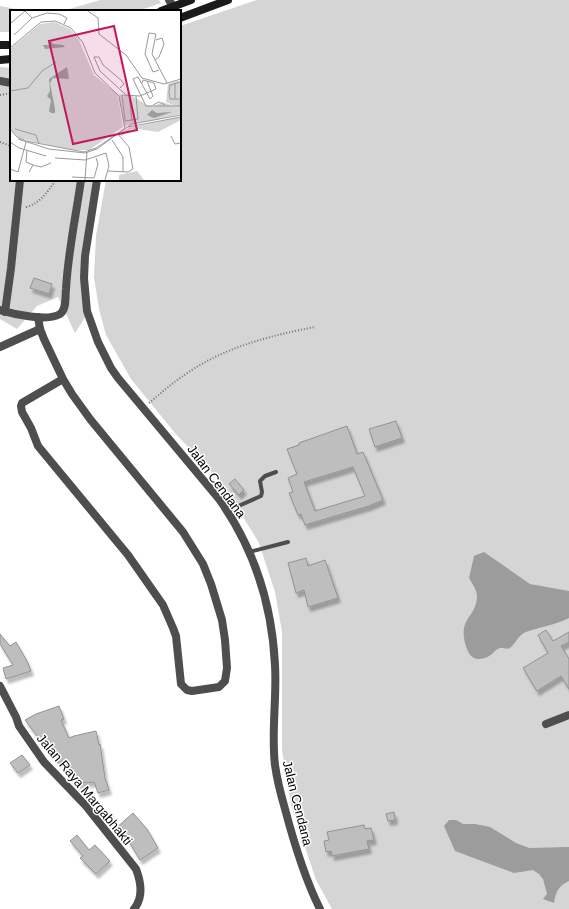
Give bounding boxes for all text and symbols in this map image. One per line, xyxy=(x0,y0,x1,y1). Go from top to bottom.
inset map xyxy=(10,10,181,181)
street label: Jalan Cendana xyxy=(184,442,249,521)
street label: Jalan Raya Margabhakti xyxy=(34,731,135,848)
street label: Jalan Cendana xyxy=(280,759,316,848)

